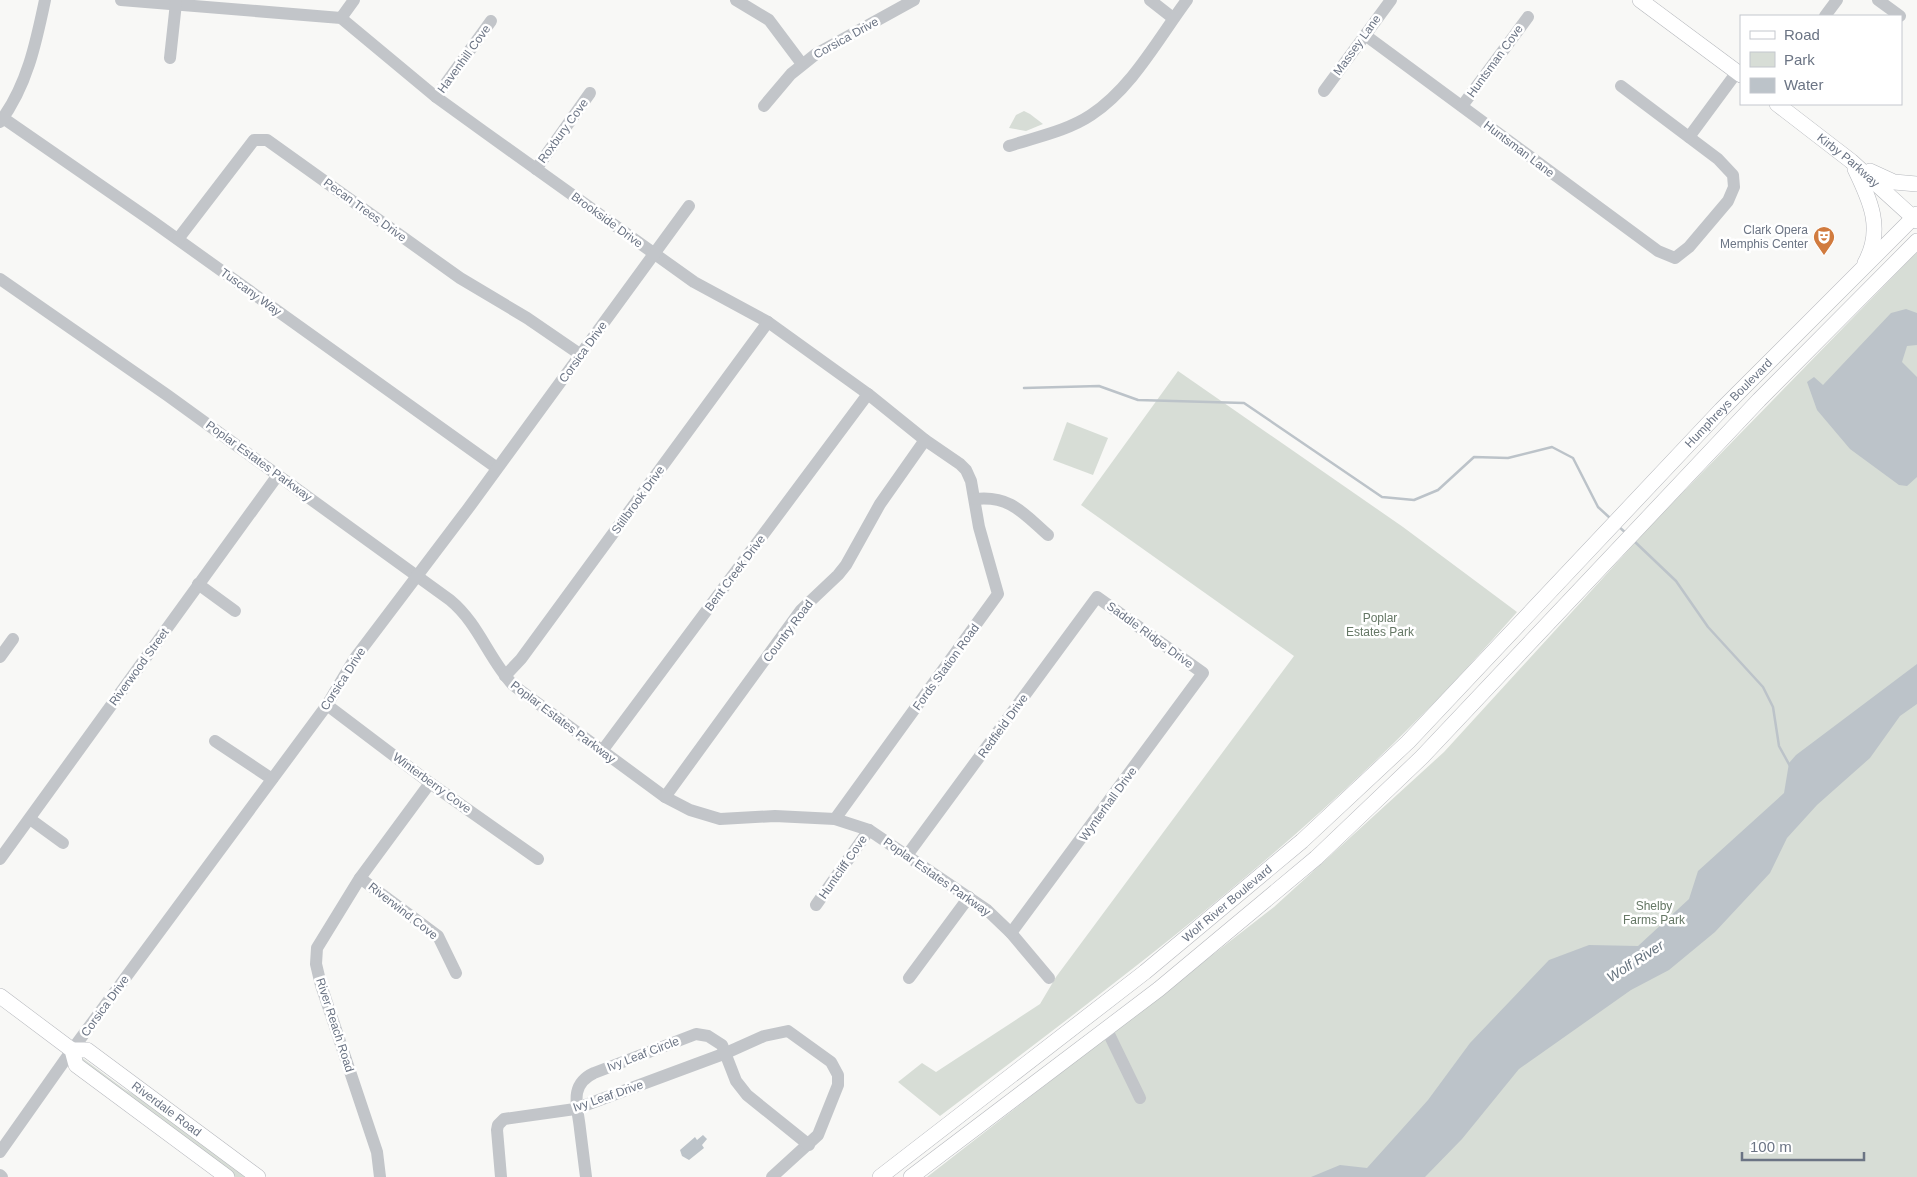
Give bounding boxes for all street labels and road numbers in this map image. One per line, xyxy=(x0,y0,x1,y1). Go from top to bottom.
street label: Massey Lane xyxy=(1330,12,1384,78)
street label: Corsica Drive xyxy=(811,14,881,62)
street label: Havenhill Cove xyxy=(435,22,494,96)
street label: Huntsman Cove xyxy=(1464,22,1526,100)
street label: Roxbury Cove xyxy=(535,96,591,166)
street label: Huntsman Lane xyxy=(1481,118,1557,180)
street label: Kirby Parkway xyxy=(1814,131,1882,190)
street label: Pecan Trees Drive xyxy=(321,175,409,245)
street label: Brookside Drive xyxy=(569,189,646,251)
street label: Tuscany Way xyxy=(218,265,284,319)
street label: Corsica Drive xyxy=(556,318,610,385)
street label: Humphreys Boulevard xyxy=(1682,356,1775,451)
street label: Poplar Estates Parkway xyxy=(203,418,315,504)
street label: Stillbrook Drive xyxy=(609,463,668,537)
street label: Bent Creek Drive xyxy=(702,532,768,614)
street label: Country Road xyxy=(760,597,816,665)
street label: Saddle Ridge Drive xyxy=(1104,599,1196,671)
street label: Fords Station Road xyxy=(910,621,982,713)
street label: Riverwood Street xyxy=(106,625,172,708)
street label: Corsica Drive xyxy=(318,645,369,713)
street label: Poplar Estates Parkway xyxy=(508,678,618,766)
street label: Redfield Drive xyxy=(975,691,1031,761)
street label: Winterberry Cove xyxy=(390,750,474,816)
street label: Wynterhall Drive xyxy=(1076,764,1140,844)
street label: Huntcliff Cove xyxy=(816,832,870,902)
street label: Poplar Estates Parkway xyxy=(881,835,993,919)
street label: Wolf River Boulevard xyxy=(1179,862,1275,945)
street label: Riverwind Cove xyxy=(366,880,441,943)
street label: Corsica Drive xyxy=(78,972,132,1039)
street label: River Reach Road xyxy=(313,976,357,1074)
street label: Ivy Leaf Circle xyxy=(605,1034,681,1074)
street label: Ivy Leaf Drive xyxy=(571,1077,645,1115)
street label: Riverdale Road xyxy=(129,1079,204,1139)

